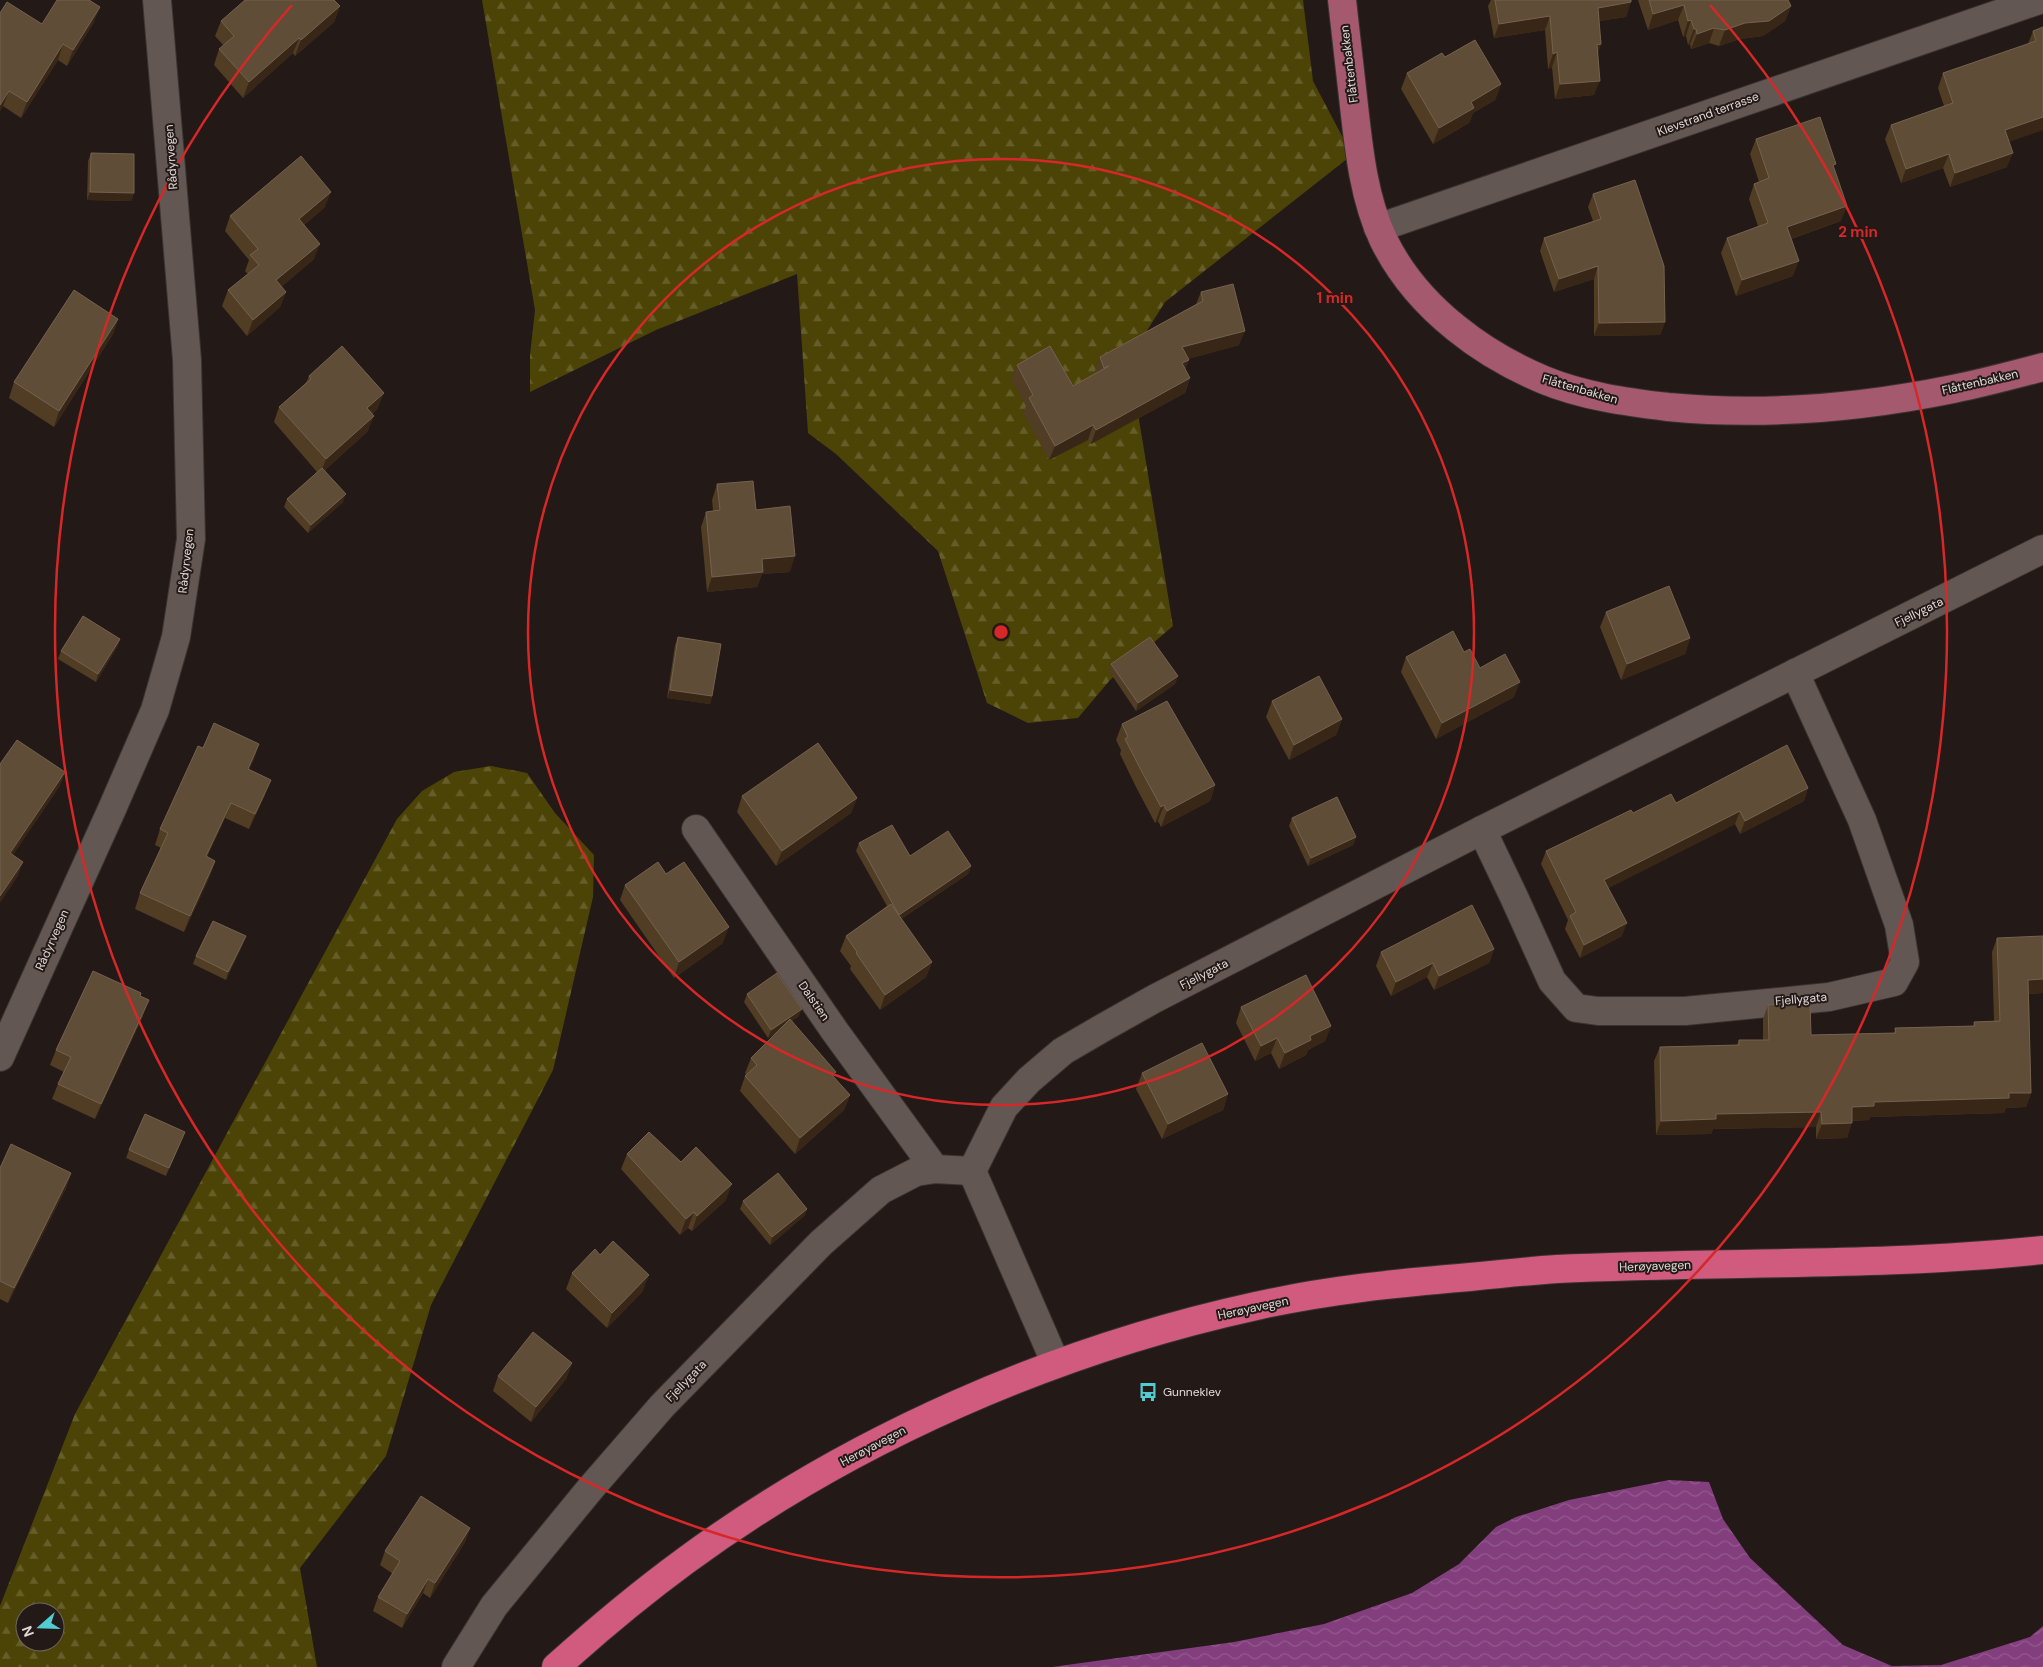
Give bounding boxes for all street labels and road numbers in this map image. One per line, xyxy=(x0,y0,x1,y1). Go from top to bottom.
street label: Flåttenbakken xyxy=(1336,24,1362,104)
street label: Klevstrand terrasse xyxy=(1655,88,1761,140)
street label: Rådyrvegen xyxy=(161,124,181,190)
street label: Flåttenbakken xyxy=(1940,365,2020,399)
street label: Flåttenbakken xyxy=(1540,371,1620,407)
street label: Rådyrvegen xyxy=(175,528,197,594)
street label: Fjellygata xyxy=(1892,593,1946,631)
street label: Rådyrvegen xyxy=(31,907,73,973)
street label: Fjellygata xyxy=(1177,955,1231,993)
street label: Dalstien xyxy=(795,978,833,1024)
street label: Fjellygata xyxy=(1774,989,1828,1009)
street label: Herøyavegen xyxy=(1619,1257,1691,1275)
street label: Herøyavegen xyxy=(1216,1293,1290,1323)
street label: Fjellygata xyxy=(662,1357,710,1405)
street label: Herøyavegen xyxy=(837,1422,909,1470)

